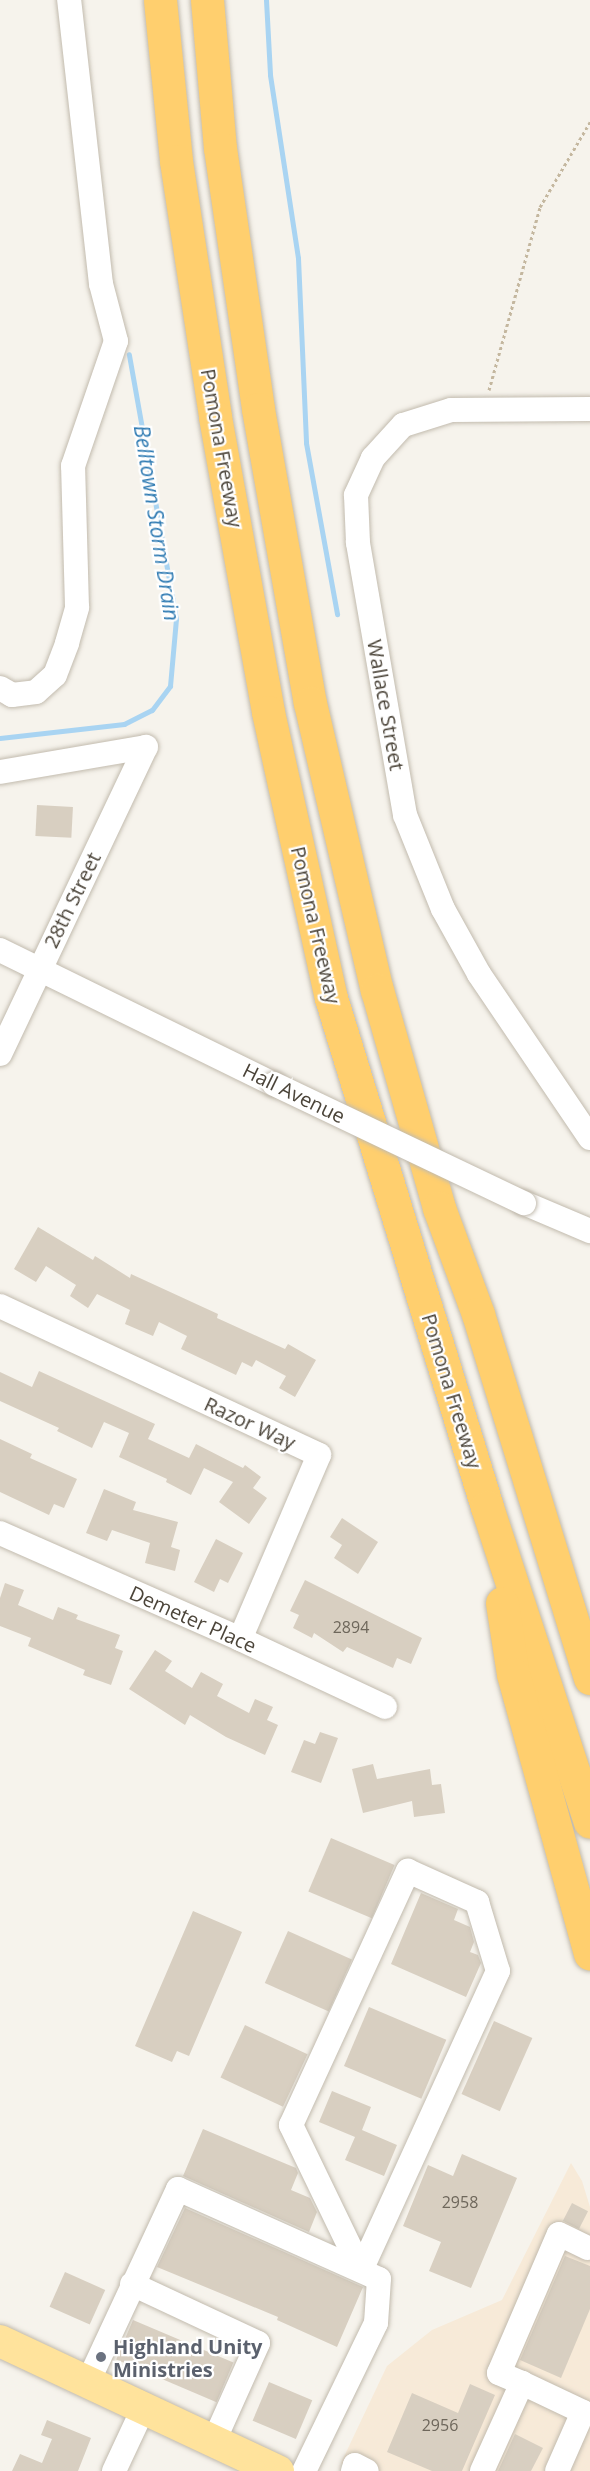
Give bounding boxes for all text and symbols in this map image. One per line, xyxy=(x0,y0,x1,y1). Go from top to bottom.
street label: Pomona Freeway xyxy=(196,367,248,529)
water label: Belltown Storm Drain xyxy=(129,423,185,623)
street label: Wallace Street xyxy=(363,638,409,772)
street label: Pomona Freeway xyxy=(286,844,346,1006)
street label: 28th Street xyxy=(39,848,105,952)
street label: Hall Avenue xyxy=(239,1058,349,1128)
street label: Pomona Freeway xyxy=(417,1311,487,1471)
street label: Razor Way xyxy=(201,1391,299,1455)
street label: Demeter Place xyxy=(126,1580,260,1658)
house number: 2894 xyxy=(333,1617,369,1637)
house number: 2958 xyxy=(442,2192,478,2212)
place label: Highland Unity Ministries xyxy=(113,2334,262,2381)
marker: Highland Unity Ministries xyxy=(94,2350,108,2364)
house number: 2956 xyxy=(422,2415,458,2435)

